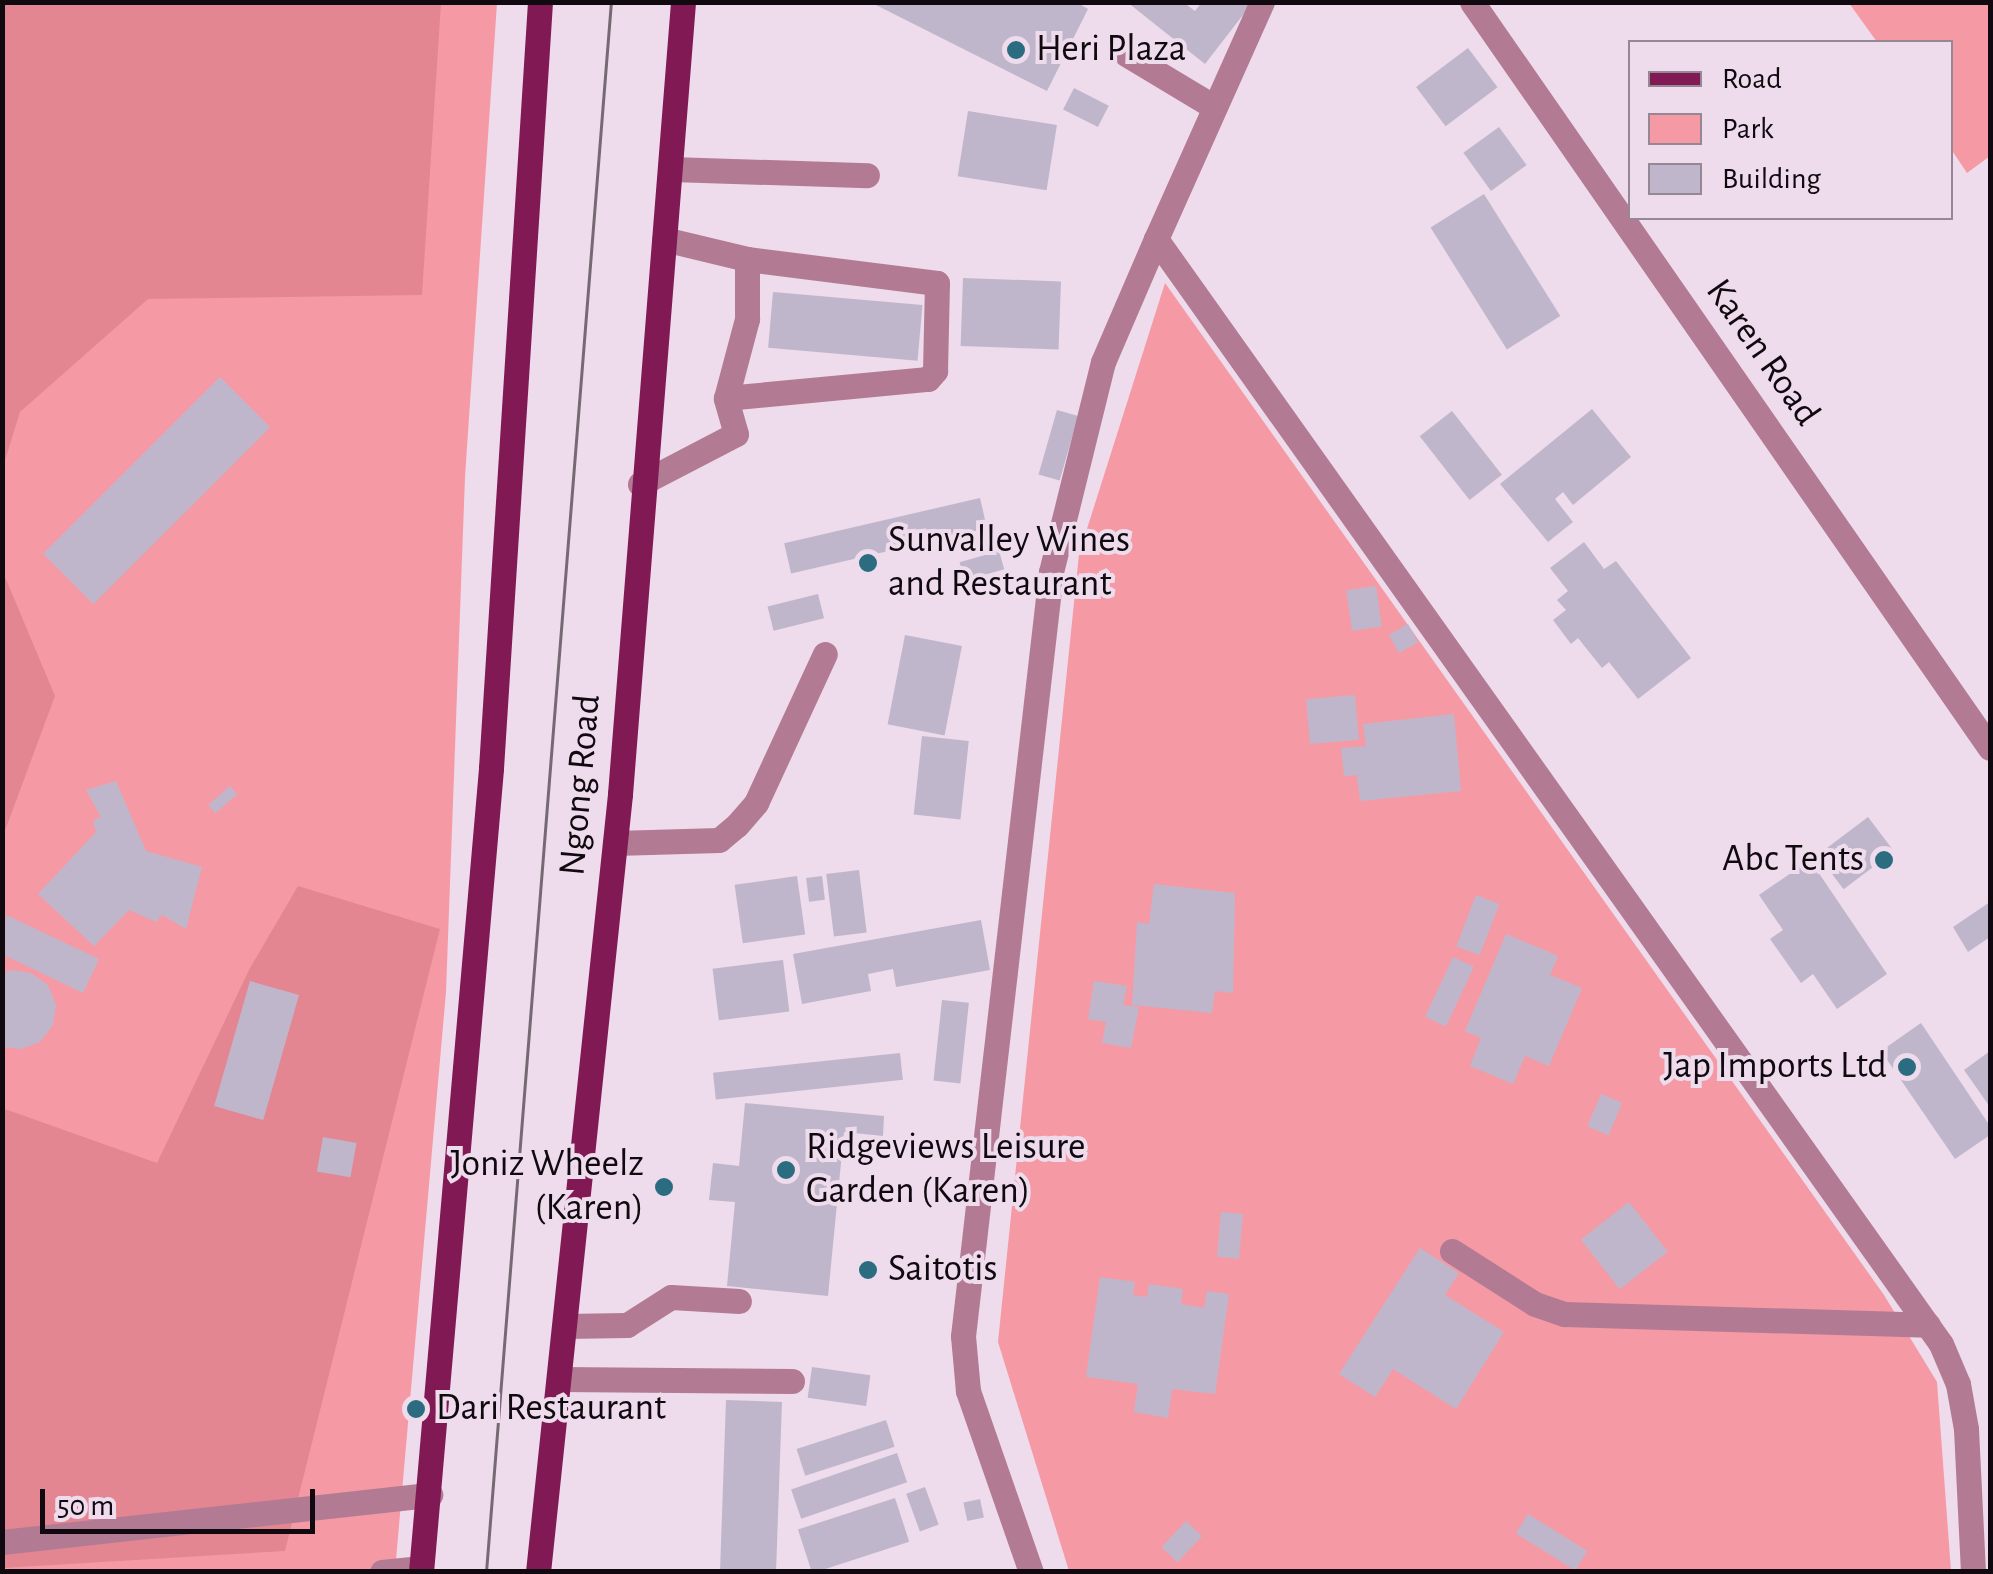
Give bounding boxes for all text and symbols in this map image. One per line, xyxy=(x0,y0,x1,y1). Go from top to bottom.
place label: Heri Plaza xyxy=(1036,27,1186,73)
marker: Heri Plaza xyxy=(1005,39,1027,61)
legend xyxy=(1628,40,1953,220)
text: Road xyxy=(1722,64,1782,94)
text: Park xyxy=(1722,114,1774,144)
text: Building xyxy=(1722,164,1821,194)
street label: Karen Road xyxy=(1695,271,1829,435)
place label: Sunvalley Wines and Restaurant xyxy=(888,518,1130,608)
marker: Sunvalley Wines and Restaurant xyxy=(857,552,879,574)
street label: Ngong Road xyxy=(550,692,612,878)
place label: Abc Tents xyxy=(1722,837,1864,883)
marker: Abc Tents xyxy=(1873,849,1895,871)
place label: Jap Imports Ltd xyxy=(1663,1044,1887,1090)
marker: Jap Imports Ltd xyxy=(1896,1056,1918,1078)
place label: Ridgeviews Leisure Garden (Karen) xyxy=(806,1125,1086,1214)
place label: Joniz Wheelz (Karen) xyxy=(451,1142,644,1232)
marker: Ridgeviews Leisure Garden (Karen) xyxy=(775,1159,797,1181)
marker: Joniz Wheelz (Karen) xyxy=(653,1176,675,1198)
place label: Saitotis xyxy=(888,1247,998,1293)
marker: Saitotis xyxy=(857,1259,879,1281)
place label: Dari Restaurant xyxy=(436,1386,666,1432)
marker: Dari Restaurant xyxy=(405,1398,427,1420)
scale bar xyxy=(45,1469,320,1531)
text: 50 m xyxy=(57,1491,114,1521)

